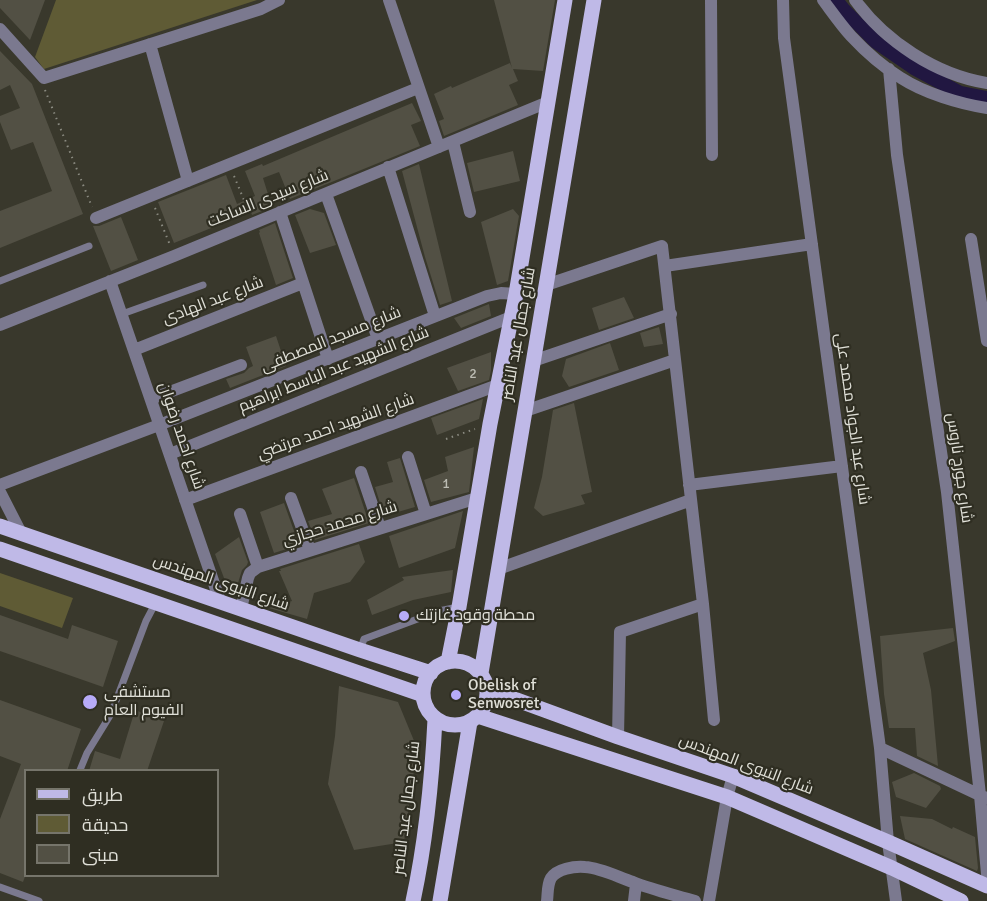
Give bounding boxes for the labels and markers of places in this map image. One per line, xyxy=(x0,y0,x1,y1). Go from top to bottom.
place label: محطة وقود غازتك xyxy=(416,606,535,626)
marker: محطة وقود غازتك xyxy=(397,609,411,623)
place label: Obelisk of Senwosret xyxy=(468,676,539,714)
place label: مستشفى الفيوم العام xyxy=(104,683,184,721)
marker: Obelisk of Senwosret xyxy=(449,688,463,702)
marker: مستشفى الفيوم العام xyxy=(81,693,99,711)

